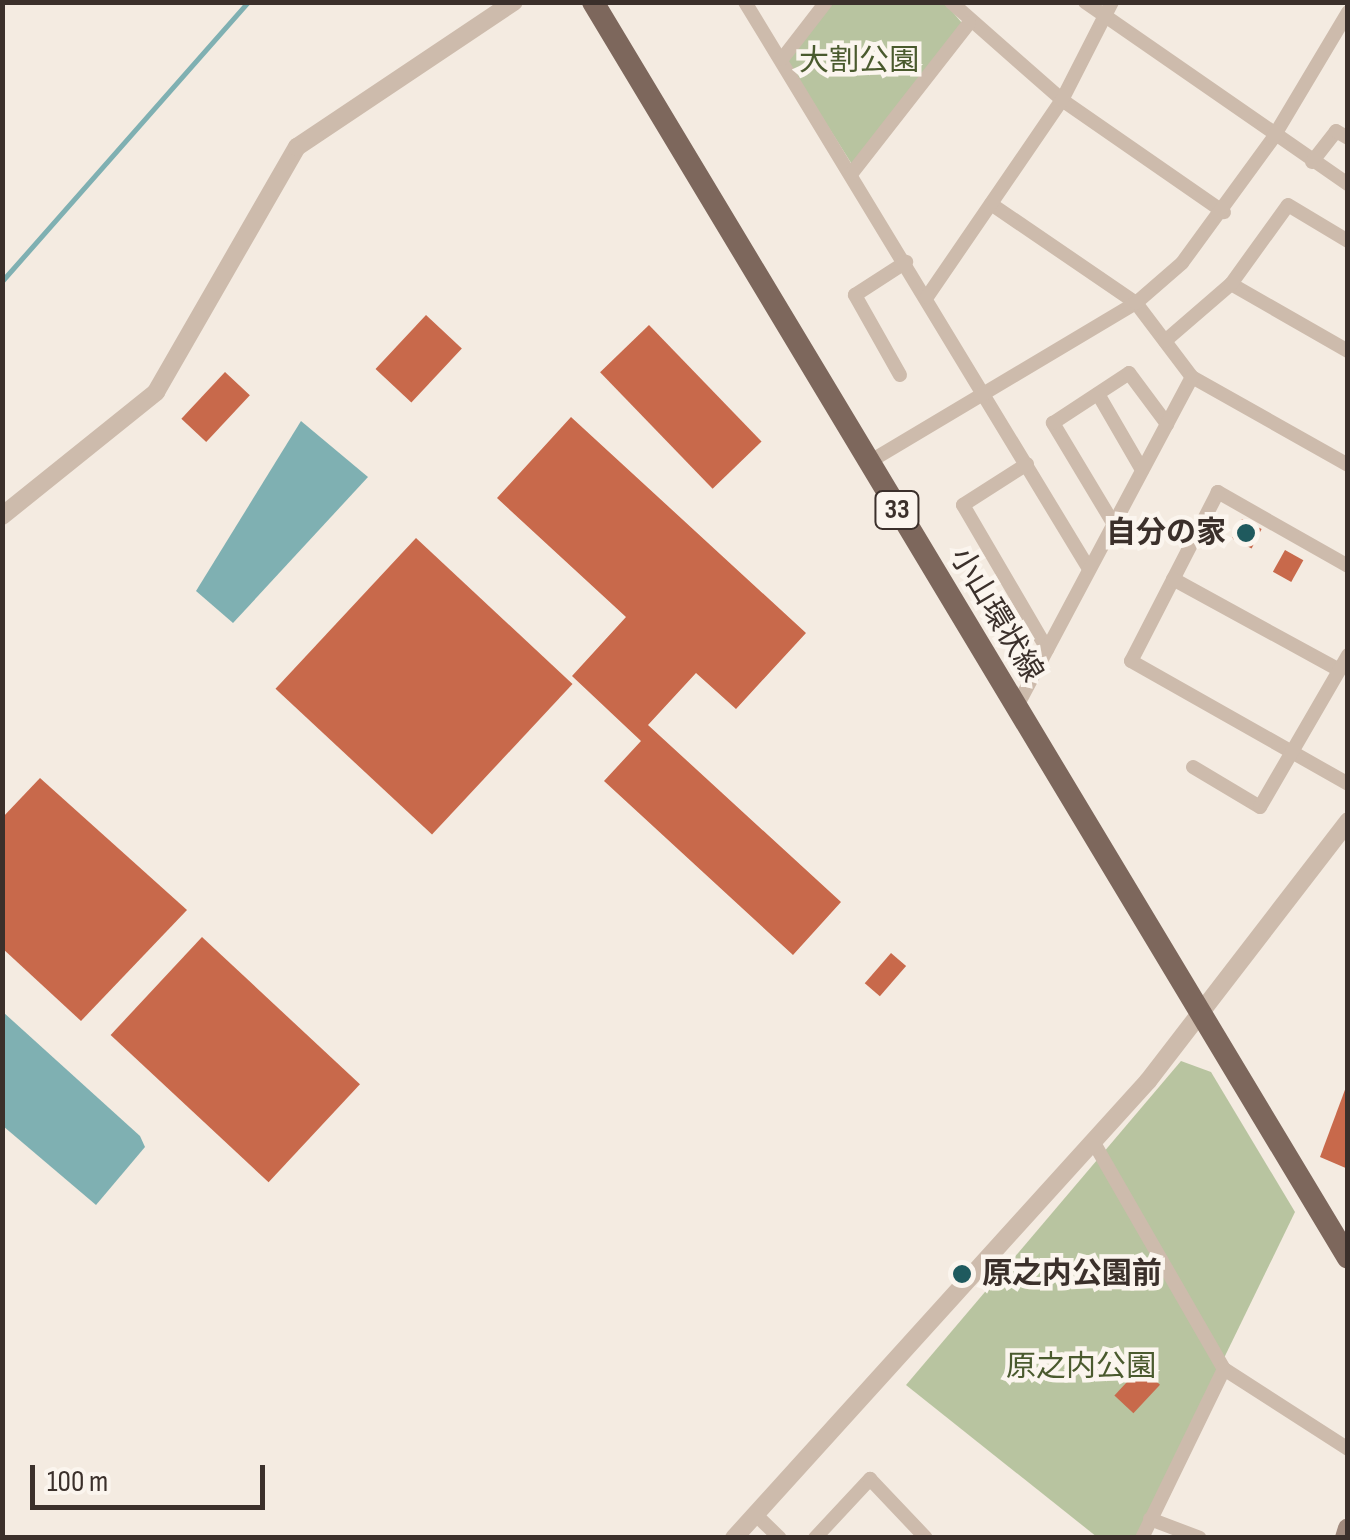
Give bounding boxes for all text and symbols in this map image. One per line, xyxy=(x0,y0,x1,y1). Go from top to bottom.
park label: 大割公園 xyxy=(799,43,919,79)
road number: 33 xyxy=(872,487,922,533)
place label: 自分の家 xyxy=(1106,515,1226,551)
marker: 自分の家 xyxy=(1235,522,1257,544)
street label: 小山環状線 xyxy=(942,541,1050,689)
place label: 原之内公園前 xyxy=(982,1256,1162,1292)
marker: 原之内公園前 xyxy=(951,1263,973,1285)
park label: 原之内公園 xyxy=(1006,1349,1156,1385)
scale bar xyxy=(35,1445,270,1507)
text: 100 m xyxy=(47,1464,108,1500)

